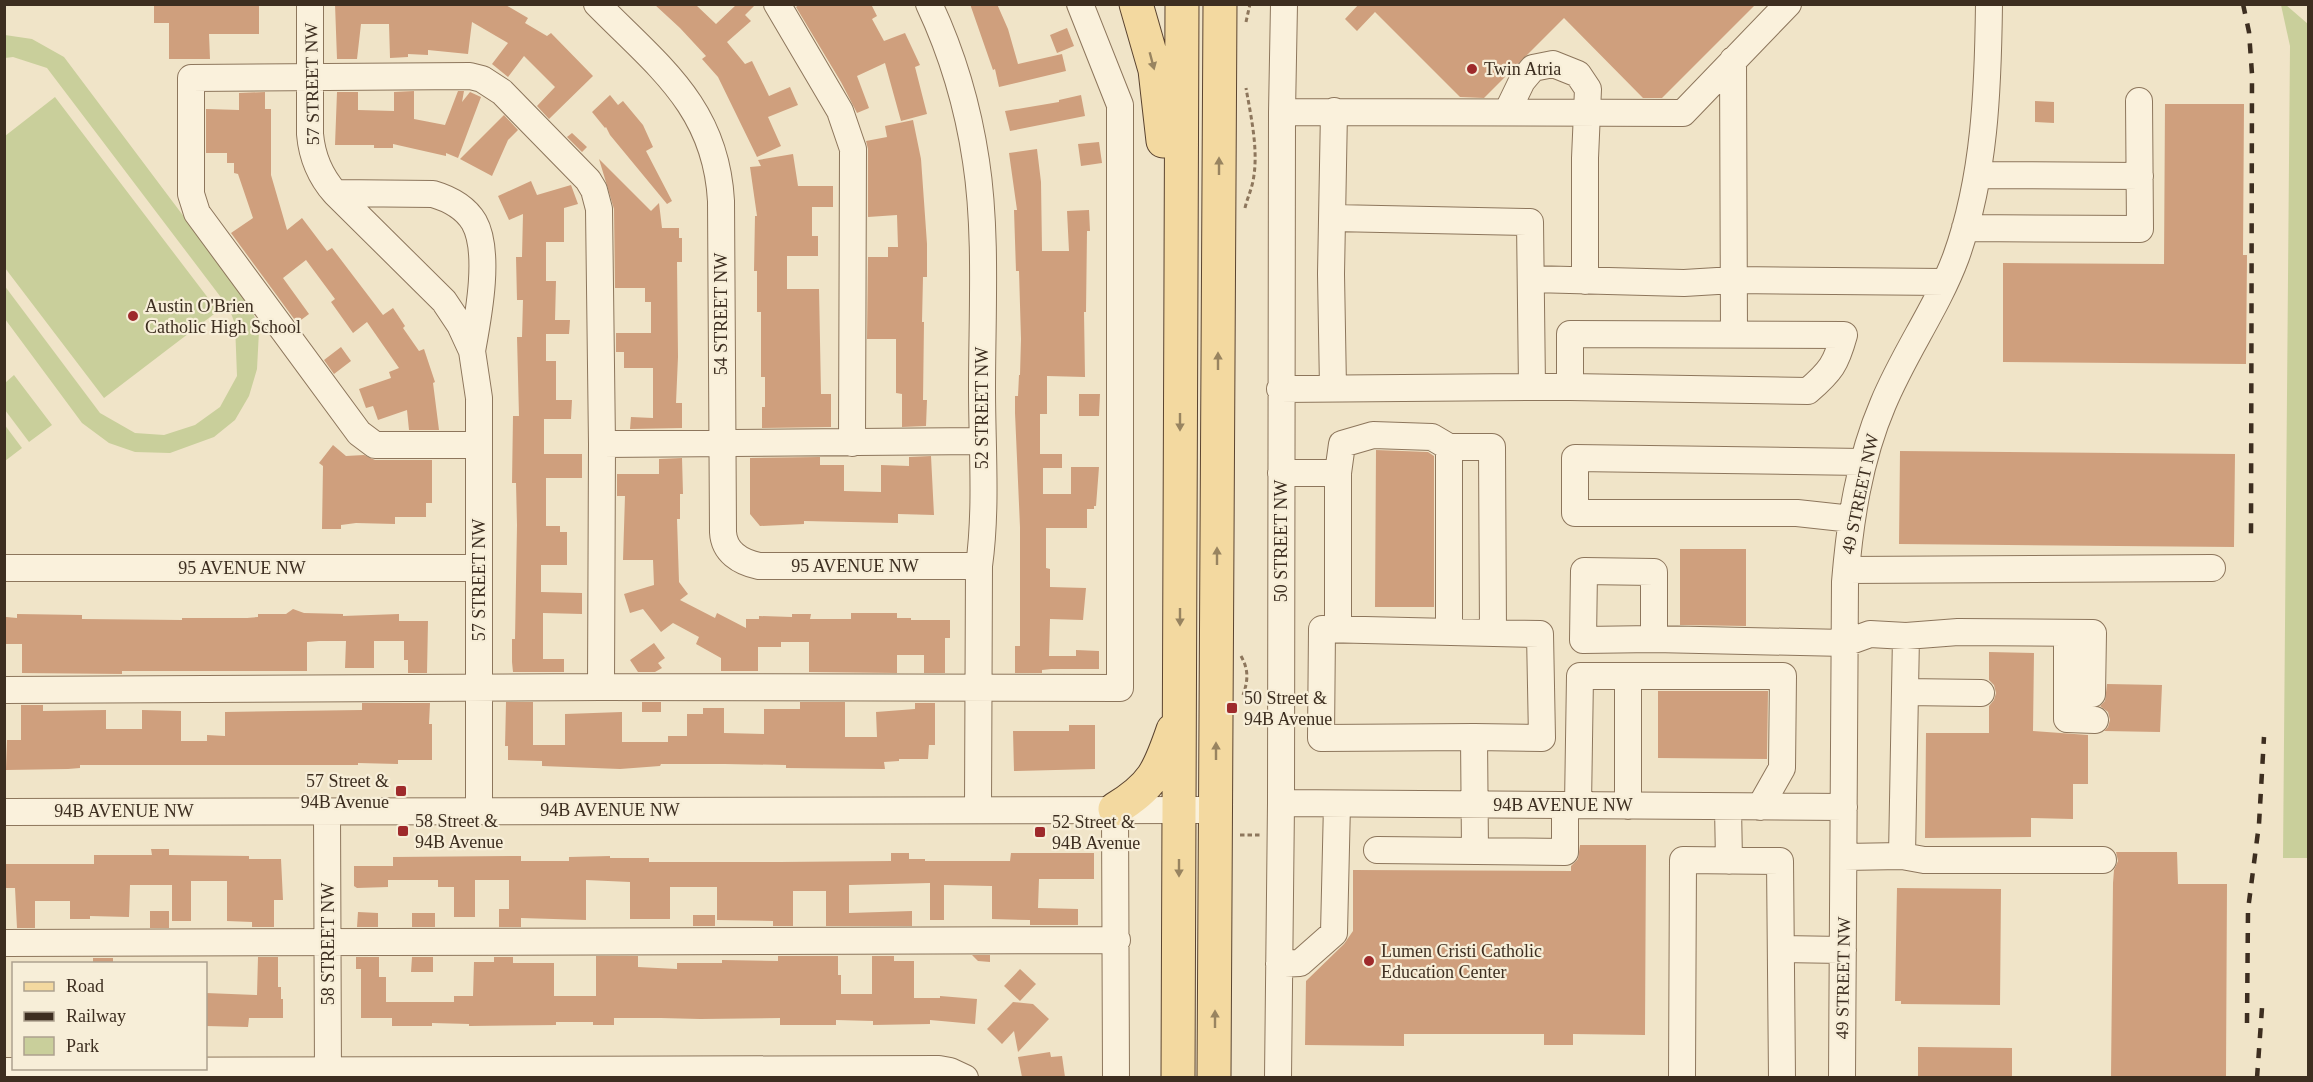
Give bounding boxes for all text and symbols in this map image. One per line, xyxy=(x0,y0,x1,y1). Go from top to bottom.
street label: 57 STREET NW xyxy=(301,22,323,146)
one-way arrow xyxy=(1148,52,1157,70)
place label: Twin Atria xyxy=(1484,59,1561,79)
marker: Twin Atria xyxy=(1465,62,1479,76)
one-way arrow xyxy=(1214,157,1224,176)
street label: 54 STREET NW xyxy=(711,253,731,375)
place label: Austin O'Brien Catholic High School xyxy=(145,296,301,337)
marker: Austin O'Brien Catholic High School xyxy=(126,309,140,323)
street label: 52 STREET NW xyxy=(972,347,992,469)
one-way arrow xyxy=(1213,352,1223,371)
one-way arrow xyxy=(1175,413,1185,432)
street label: 49 STREET NW xyxy=(1837,432,1883,556)
street label: 50 STREET NW xyxy=(1271,480,1291,602)
street label: 57 STREET NW xyxy=(469,519,489,641)
one-way arrow xyxy=(1212,547,1222,566)
street label: 95 AVENUE NW xyxy=(791,556,919,576)
street label: 95 AVENUE NW xyxy=(178,558,306,578)
one-way arrow xyxy=(1175,608,1185,627)
place label: 50 Street & 94B Avenue xyxy=(1244,688,1332,729)
marker: 50 Street & 94B Avenue xyxy=(1225,701,1239,715)
one-way arrow xyxy=(1211,742,1221,761)
place label: 57 Street & 94B Avenue xyxy=(301,771,389,812)
marker: 57 Street & 94B Avenue xyxy=(394,784,408,798)
street label: 94B AVENUE NW xyxy=(1493,795,1633,815)
street label: 94B AVENUE NW xyxy=(540,800,680,820)
street label: 94B AVENUE NW xyxy=(54,801,194,821)
place label: 58 Street & 94B Avenue xyxy=(415,811,503,852)
place label: 52 Street & 94B Avenue xyxy=(1052,812,1140,853)
marker: 58 Street & 94B Avenue xyxy=(396,824,410,838)
marker: 52 Street & 94B Avenue xyxy=(1033,825,1047,839)
one-way arrow xyxy=(1174,859,1184,878)
street label: 58 STREET NW xyxy=(318,883,338,1005)
street label: 49 STREET NW xyxy=(1832,916,1854,1040)
place label: Lumen Cristi Catholic Education Center xyxy=(1381,941,1542,982)
marker: Lumen Cristi Catholic Education Center xyxy=(1362,954,1376,968)
legend xyxy=(12,962,207,1070)
text: Road xyxy=(66,976,104,996)
text: Railway xyxy=(66,1006,126,1026)
one-way arrow xyxy=(1210,1010,1219,1029)
text: Park xyxy=(66,1036,99,1056)

